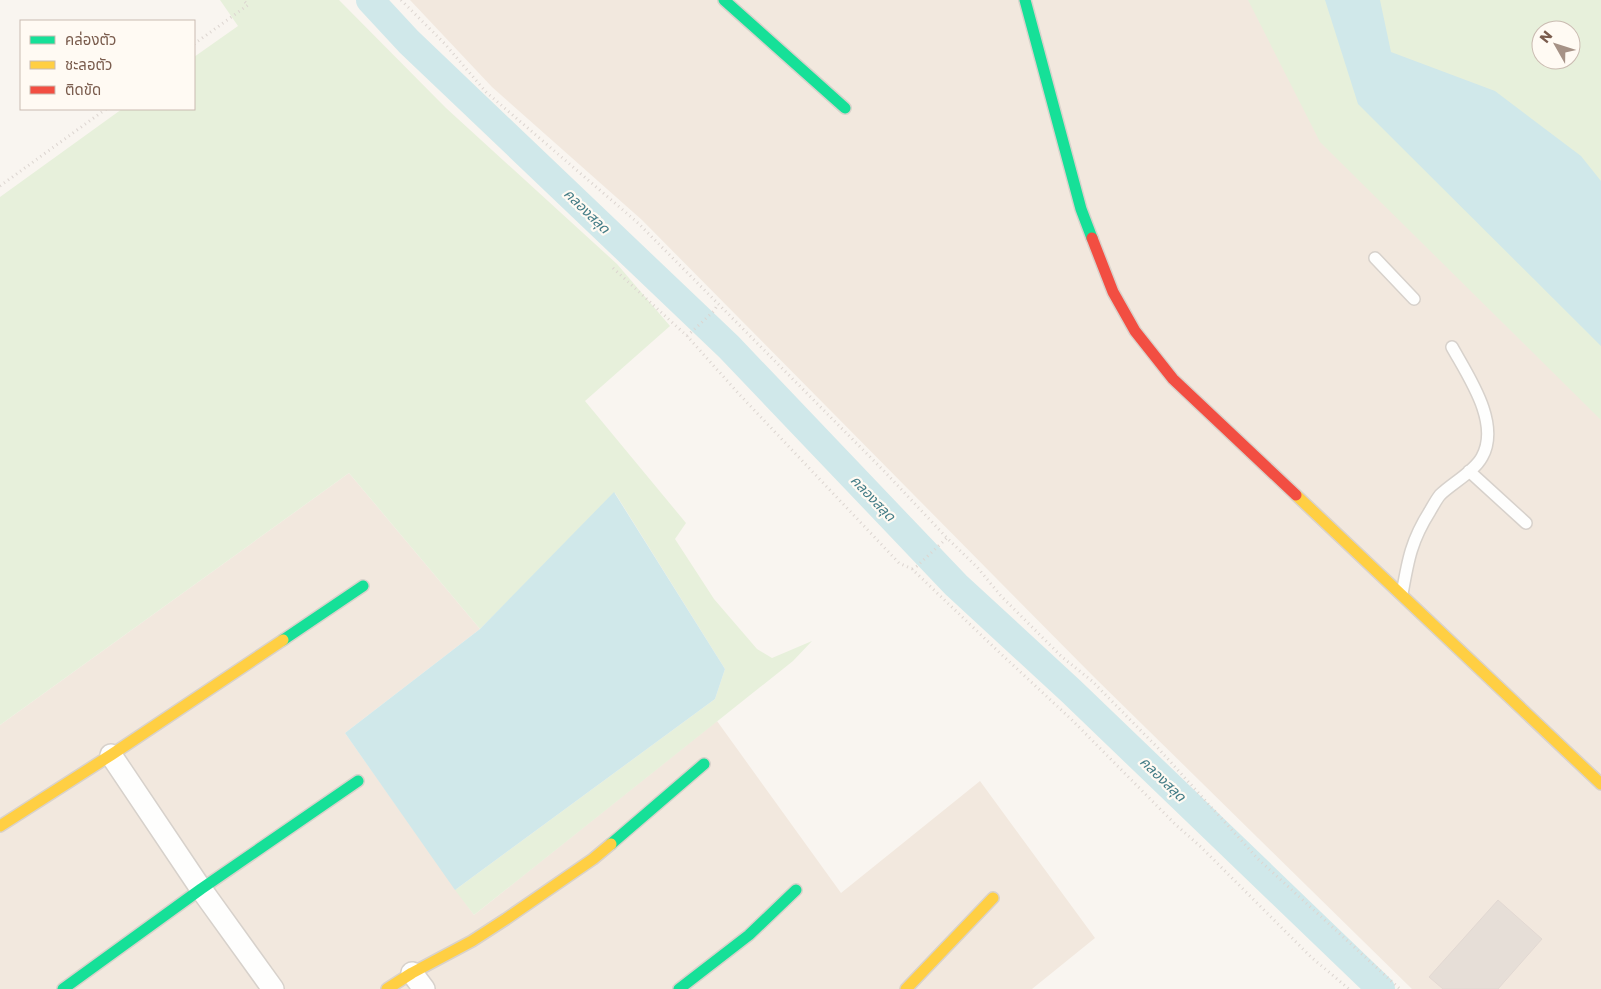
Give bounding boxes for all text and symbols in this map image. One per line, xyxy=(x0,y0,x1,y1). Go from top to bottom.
legend xyxy=(20,20,195,110)
north arrow xyxy=(1531,20,1581,70)
text: N xyxy=(1535,26,1557,47)
text: คล่องตัว xyxy=(65,29,116,50)
text: ชะลอตัว xyxy=(65,54,112,75)
text: ติดขัด xyxy=(65,79,101,100)
water label: คลองสลุด xyxy=(560,184,615,238)
water label: คลองสลุด xyxy=(846,471,900,526)
water label: คลองสลุด xyxy=(1136,752,1191,806)

